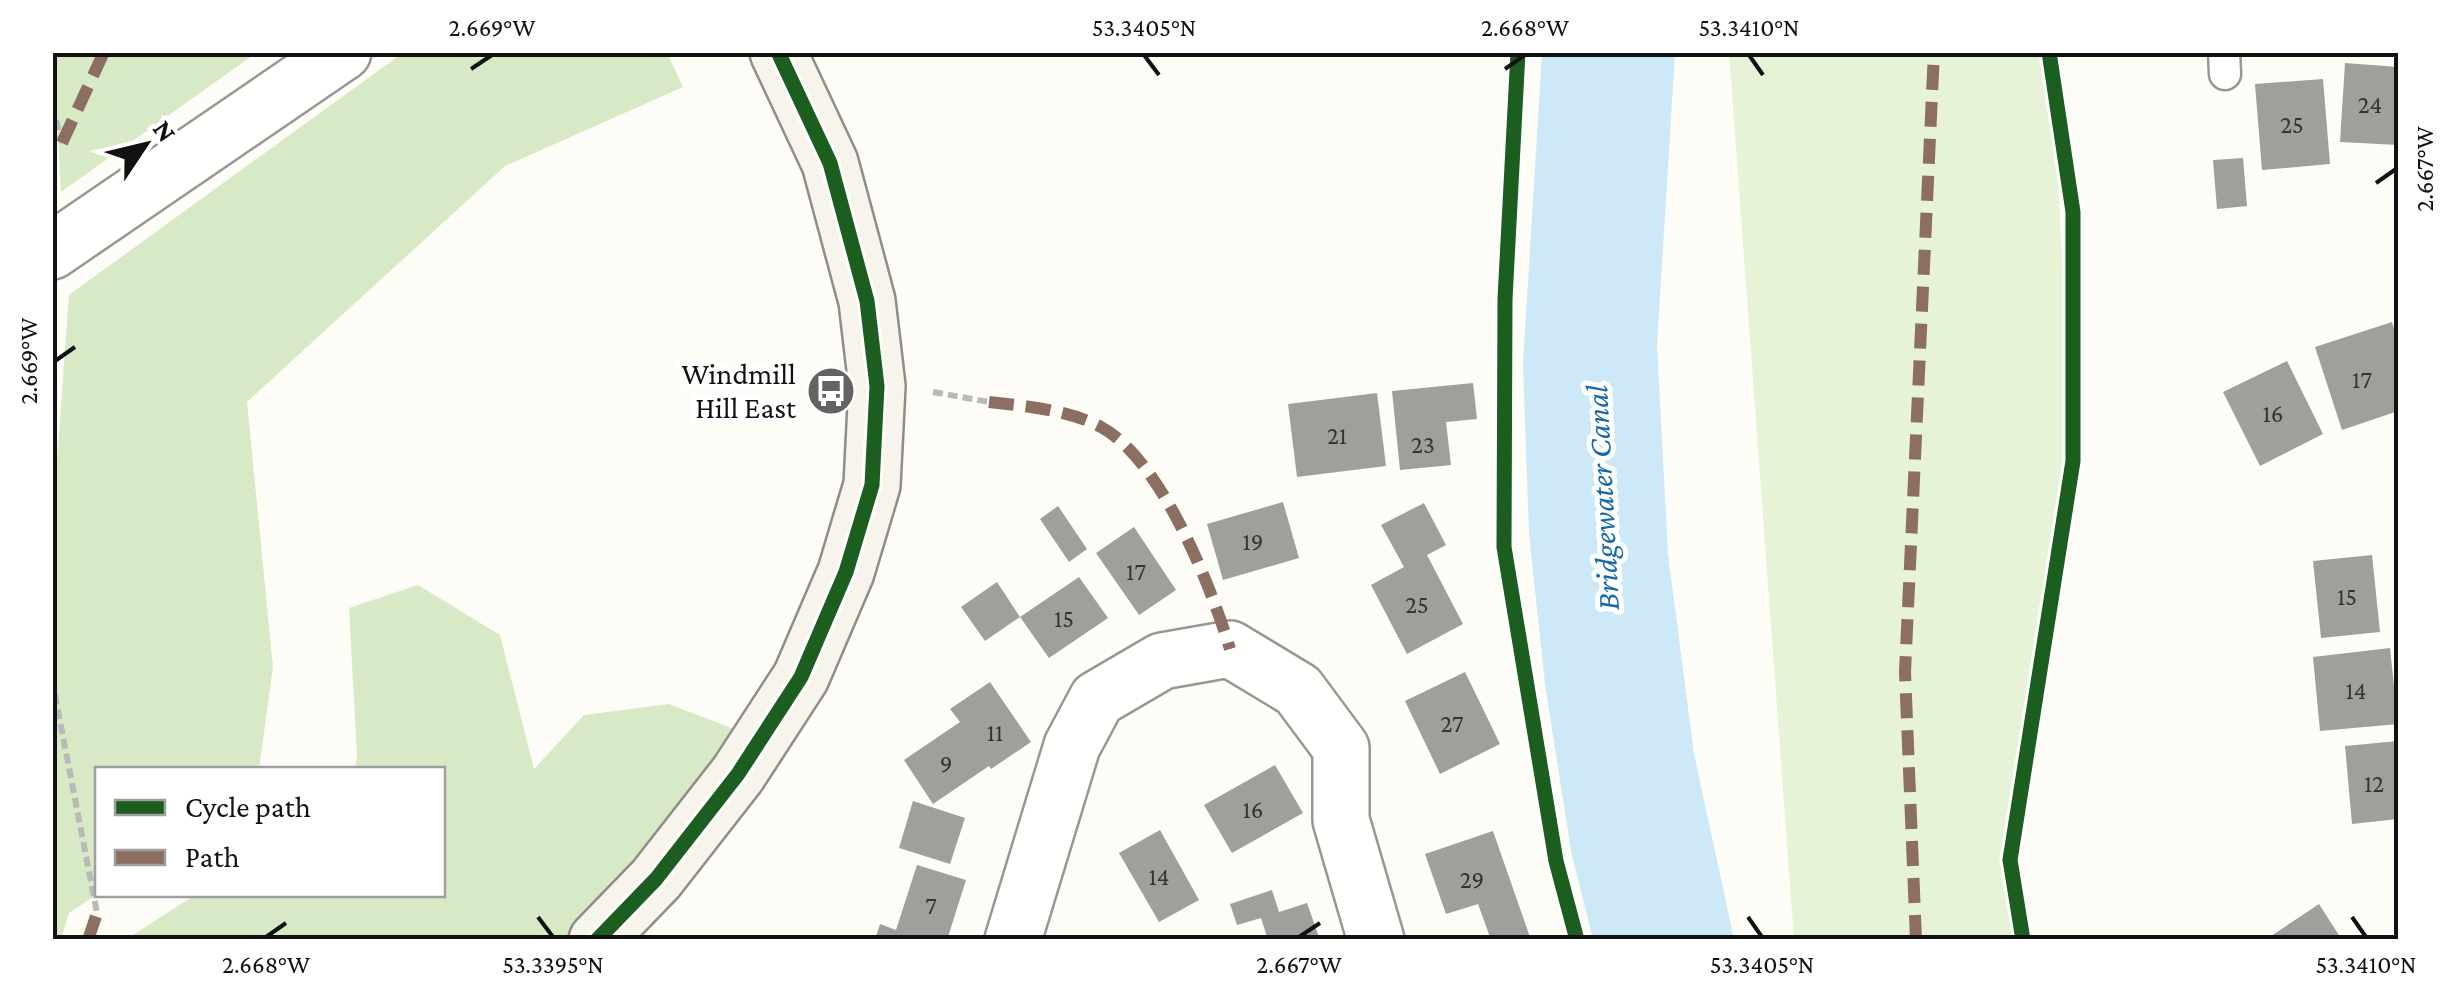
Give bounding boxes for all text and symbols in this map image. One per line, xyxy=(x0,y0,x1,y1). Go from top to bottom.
text: 2.669°W xyxy=(449,14,535,41)
text: 53.3405°N xyxy=(1092,14,1196,41)
text: 2.668°W xyxy=(1481,14,1569,41)
text: 53.3410°N xyxy=(1698,14,1800,41)
house number: 24 xyxy=(2358,91,2382,118)
north arrow xyxy=(95,95,195,195)
house number: 25 xyxy=(2280,111,2304,138)
text: N xyxy=(147,114,183,148)
text: 2.667°W xyxy=(2411,126,2438,212)
text: 2.669°W xyxy=(15,318,42,404)
place label: Windmill Hill East xyxy=(681,357,797,424)
bus stop icon: Windmill Hill East xyxy=(805,365,857,417)
house number: 17 xyxy=(2352,366,2372,393)
water label: Bridgewater Canal xyxy=(1578,383,1626,612)
house number: 16 xyxy=(2263,400,2284,427)
house number: 21 xyxy=(1327,422,1347,449)
house number: 23 xyxy=(1411,431,1435,458)
house number: 19 xyxy=(1243,528,1264,555)
house number: 17 xyxy=(1126,558,1146,585)
house number: 15 xyxy=(2337,583,2357,610)
house number: 25 xyxy=(1405,591,1429,618)
house number: 15 xyxy=(1054,605,1074,632)
house number: 14 xyxy=(2345,677,2367,704)
house number: 27 xyxy=(1440,710,1464,737)
house number: 11 xyxy=(987,719,1003,746)
house number: 9 xyxy=(940,750,952,777)
legend xyxy=(95,767,445,897)
house number: 12 xyxy=(2364,770,2384,797)
text: Cycle path xyxy=(185,790,311,824)
house number: 16 xyxy=(1243,796,1264,823)
text: Path xyxy=(185,840,240,873)
house number: 14 xyxy=(1148,863,1170,890)
house number: 29 xyxy=(1460,866,1484,893)
house number: 7 xyxy=(925,892,937,919)
text: 2.668°W xyxy=(222,951,310,978)
text: 53.3395°N xyxy=(502,951,604,978)
text: 2.667°W xyxy=(1256,951,1342,978)
text: 53.3405°N xyxy=(1710,951,1814,978)
text: 53.3410°N xyxy=(2315,951,2417,978)

